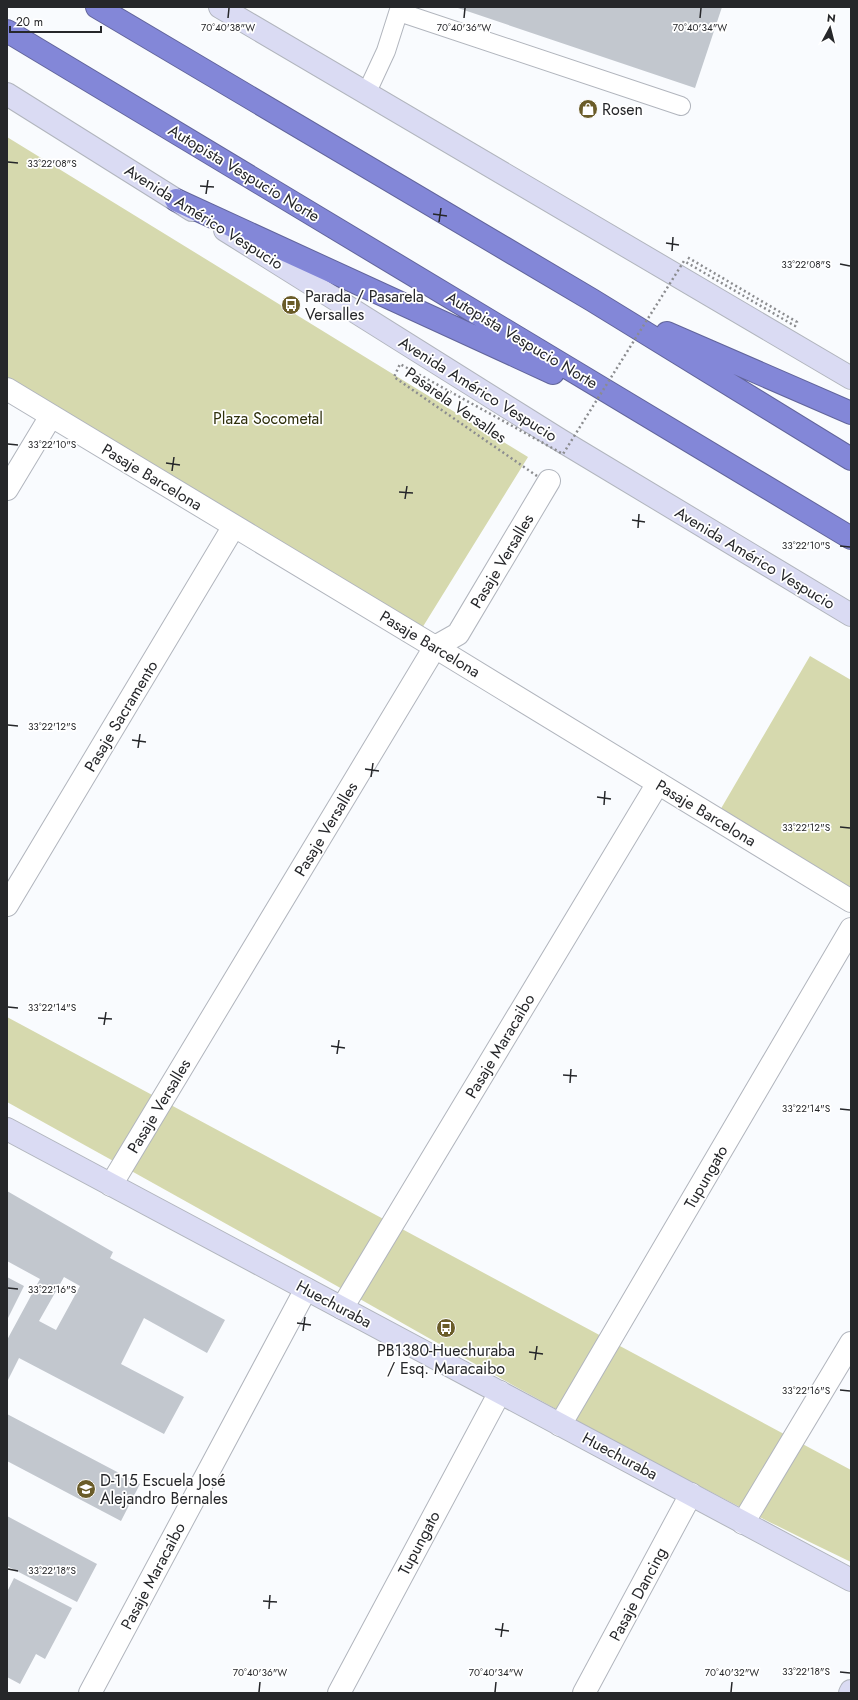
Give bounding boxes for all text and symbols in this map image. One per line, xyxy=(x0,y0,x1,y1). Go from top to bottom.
scale bar xyxy=(10,8,101,34)
north arrow xyxy=(810,8,850,48)
text: N xyxy=(826,10,837,27)
text: 20 m xyxy=(16,13,43,31)
text: 70°40'38"W xyxy=(201,20,255,35)
text: 70°40'36"W xyxy=(437,20,491,35)
text: 70°40'34"W xyxy=(673,20,727,35)
shop icon: Rosen xyxy=(577,98,599,120)
place label: Rosen xyxy=(602,98,643,121)
street label: Autopista Vespucio Norte xyxy=(164,119,324,227)
text: 33°22'08"S xyxy=(27,156,77,171)
street label: Avenida Américo Vespucio xyxy=(120,159,288,275)
text: 33°22'08"S xyxy=(781,257,831,272)
place label: Parada / Pasarela Versalles xyxy=(305,285,424,326)
street label: Autopista Vespucio Norte xyxy=(442,286,602,394)
bus stop icon: Parada / Pasarela Versalles xyxy=(280,294,302,316)
street label: Avenida Américo Vespucio xyxy=(394,331,562,447)
street label: Pasarela Versalles xyxy=(401,361,511,449)
park label: Plaza Socometal xyxy=(213,407,323,430)
text: 33°22'10"S xyxy=(28,437,77,452)
street label: Pasaje Barcelona xyxy=(97,438,207,516)
street label: Avenida Américo Vespucio xyxy=(671,501,840,615)
street label: Pasaje Versalles xyxy=(465,509,539,613)
text: 33°22'10"S xyxy=(782,538,831,553)
street label: Pasaje Barcelona xyxy=(375,605,485,683)
street label: Pasaje Sacramento xyxy=(79,656,163,776)
text: 33°22'12"S xyxy=(28,719,77,734)
street label: Pasaje Barcelona xyxy=(651,774,761,852)
street label: Pasaje Versalles xyxy=(289,777,363,881)
text: 33°22'12"S xyxy=(782,820,831,835)
street label: Pasaje Maracaibo xyxy=(460,989,540,1103)
text: 33°22'14"S xyxy=(28,1000,77,1015)
street label: Pasaje Versalles xyxy=(122,1054,196,1158)
text: 33°22'14"S xyxy=(782,1101,831,1116)
street label: Tupungato xyxy=(679,1141,734,1213)
street label: Huechuraba xyxy=(292,1274,376,1334)
text: 33°22'16"S xyxy=(28,1282,77,1297)
bus stop icon: PB1380-Huechuraba / Esq. Maracaibo xyxy=(435,1317,457,1339)
place label: PB1380-Huechuraba / Esq. Maracaibo xyxy=(377,1339,515,1380)
text: 33°22'16"S xyxy=(782,1383,831,1398)
street label: Huechuraba xyxy=(578,1426,662,1486)
place label: D-115 Escuela José Alejandro Bernales xyxy=(100,1469,228,1510)
school or university icon: D-115 Escuela José Alejandro Bernales xyxy=(75,1478,97,1500)
street label: Tupungato xyxy=(392,1507,446,1579)
street label: Pasaje Maracaibo xyxy=(115,1518,191,1634)
street label: Pasaje Dancing xyxy=(604,1543,672,1645)
text: 33°22'18"S xyxy=(28,1563,77,1578)
text: 33°22'18"S xyxy=(782,1664,831,1679)
text: 70°40'36"W xyxy=(233,1665,287,1680)
text: 70°40'34"W xyxy=(469,1665,523,1680)
text: 70°40'32"W xyxy=(705,1665,759,1680)

